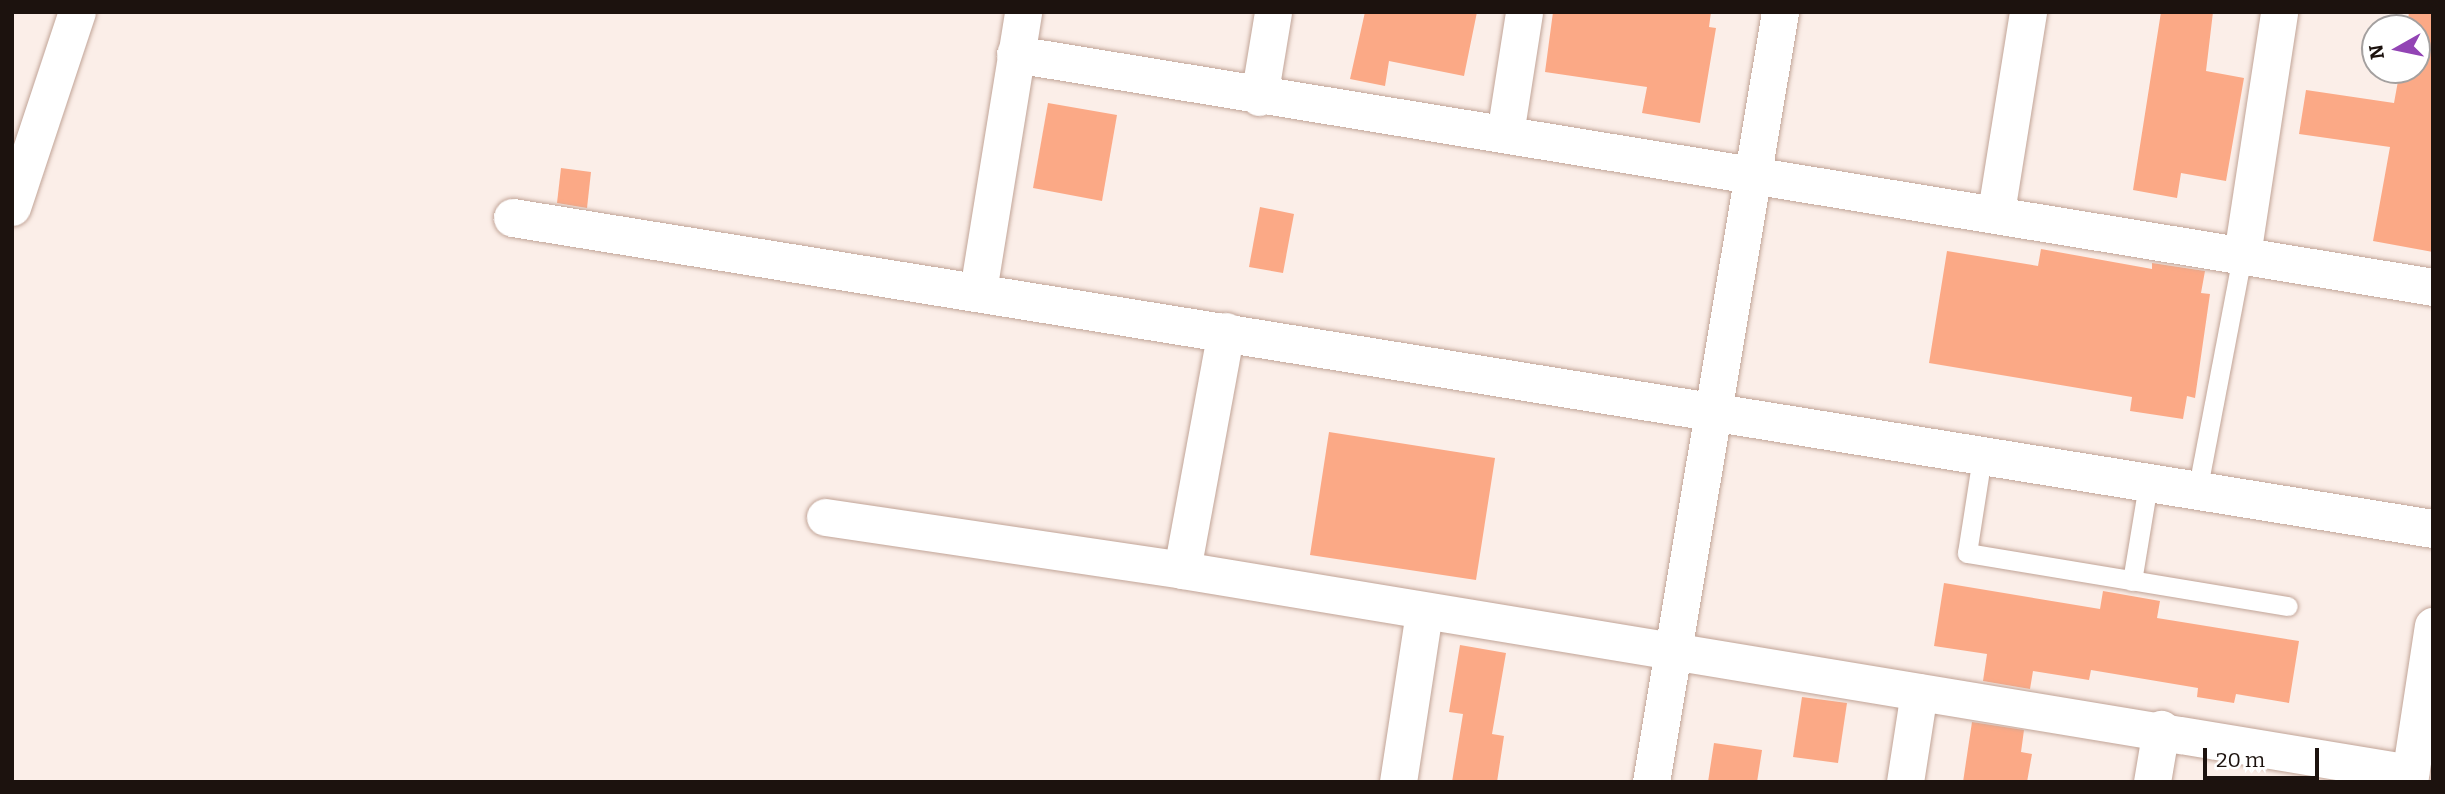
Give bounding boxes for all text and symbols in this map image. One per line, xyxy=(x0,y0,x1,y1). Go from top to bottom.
north arrow xyxy=(2361,14,2431,84)
text: N xyxy=(2364,43,2389,61)
scale bar xyxy=(2207,734,2322,778)
text: 20 m xyxy=(2216,747,2265,773)

